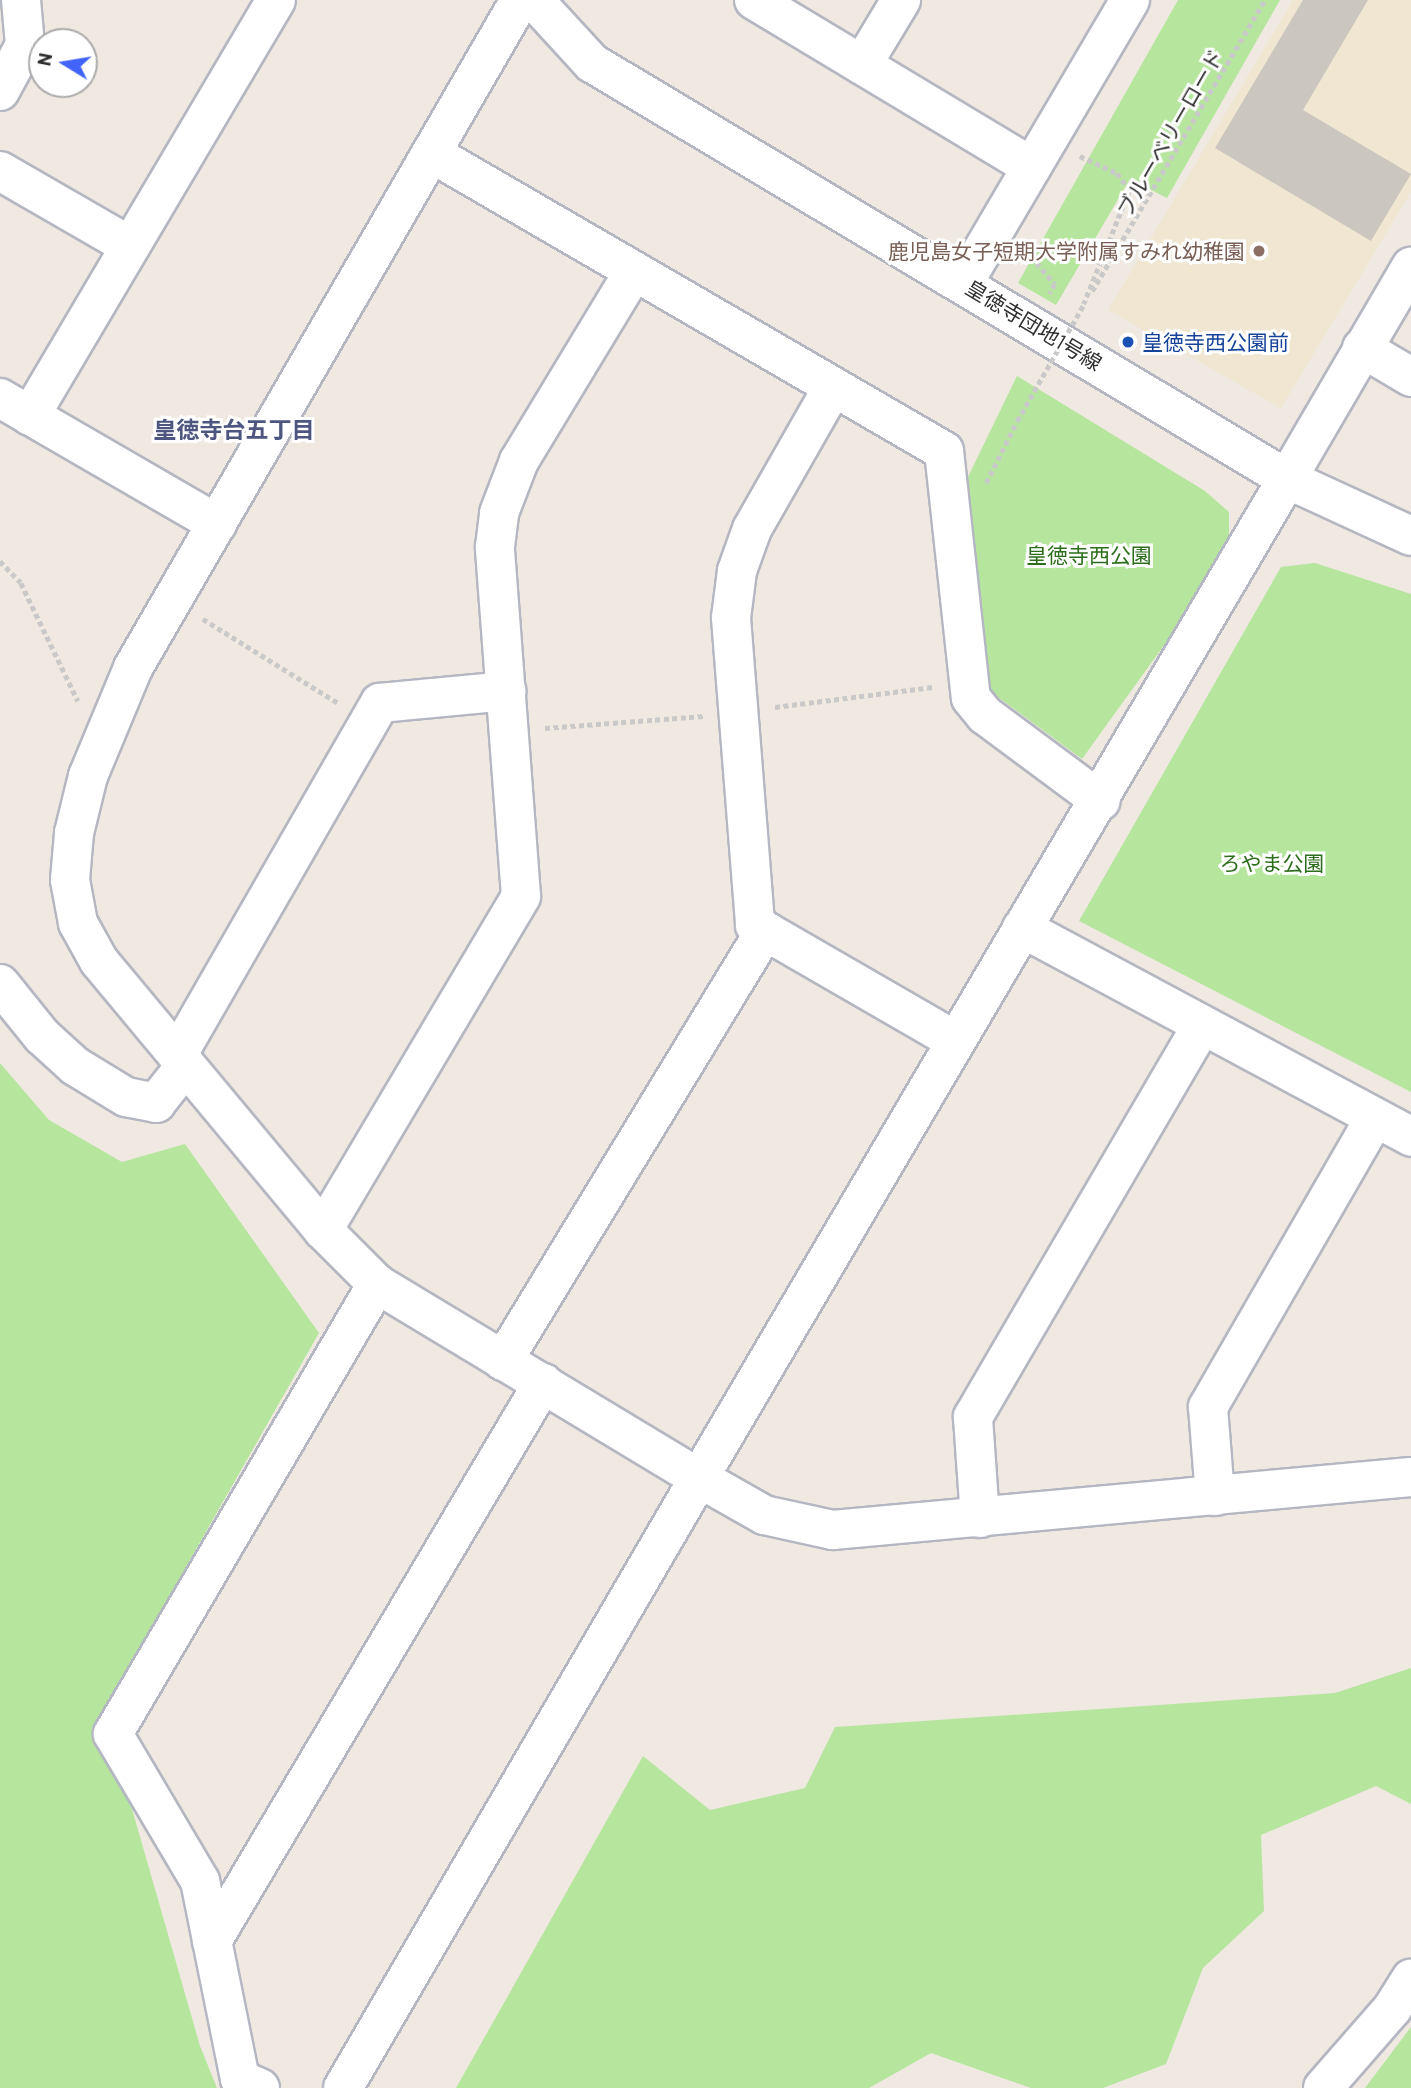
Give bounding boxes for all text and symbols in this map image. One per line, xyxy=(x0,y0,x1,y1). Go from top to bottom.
north arrow xyxy=(28,28,98,98)
street label: ブルーベリーロード xyxy=(1112,45,1228,221)
text: N xyxy=(31,51,56,68)
place label: 鹿児島女子短期大学附属すみれ幼稚園 xyxy=(888,238,1245,264)
marker: 鹿児島女子短期大学附属すみれ幼稚園 xyxy=(1251,243,1267,259)
street label: 皇徳寺団地1号線 xyxy=(961,274,1107,376)
place label: 皇徳寺西公園前 xyxy=(1142,329,1289,355)
marker: 皇徳寺西公園前 xyxy=(1120,334,1136,350)
district label: 皇徳寺台五丁目 xyxy=(154,415,314,443)
park label: 皇徳寺西公園 xyxy=(1026,542,1152,568)
park label: ろやま公園 xyxy=(1220,850,1324,876)

